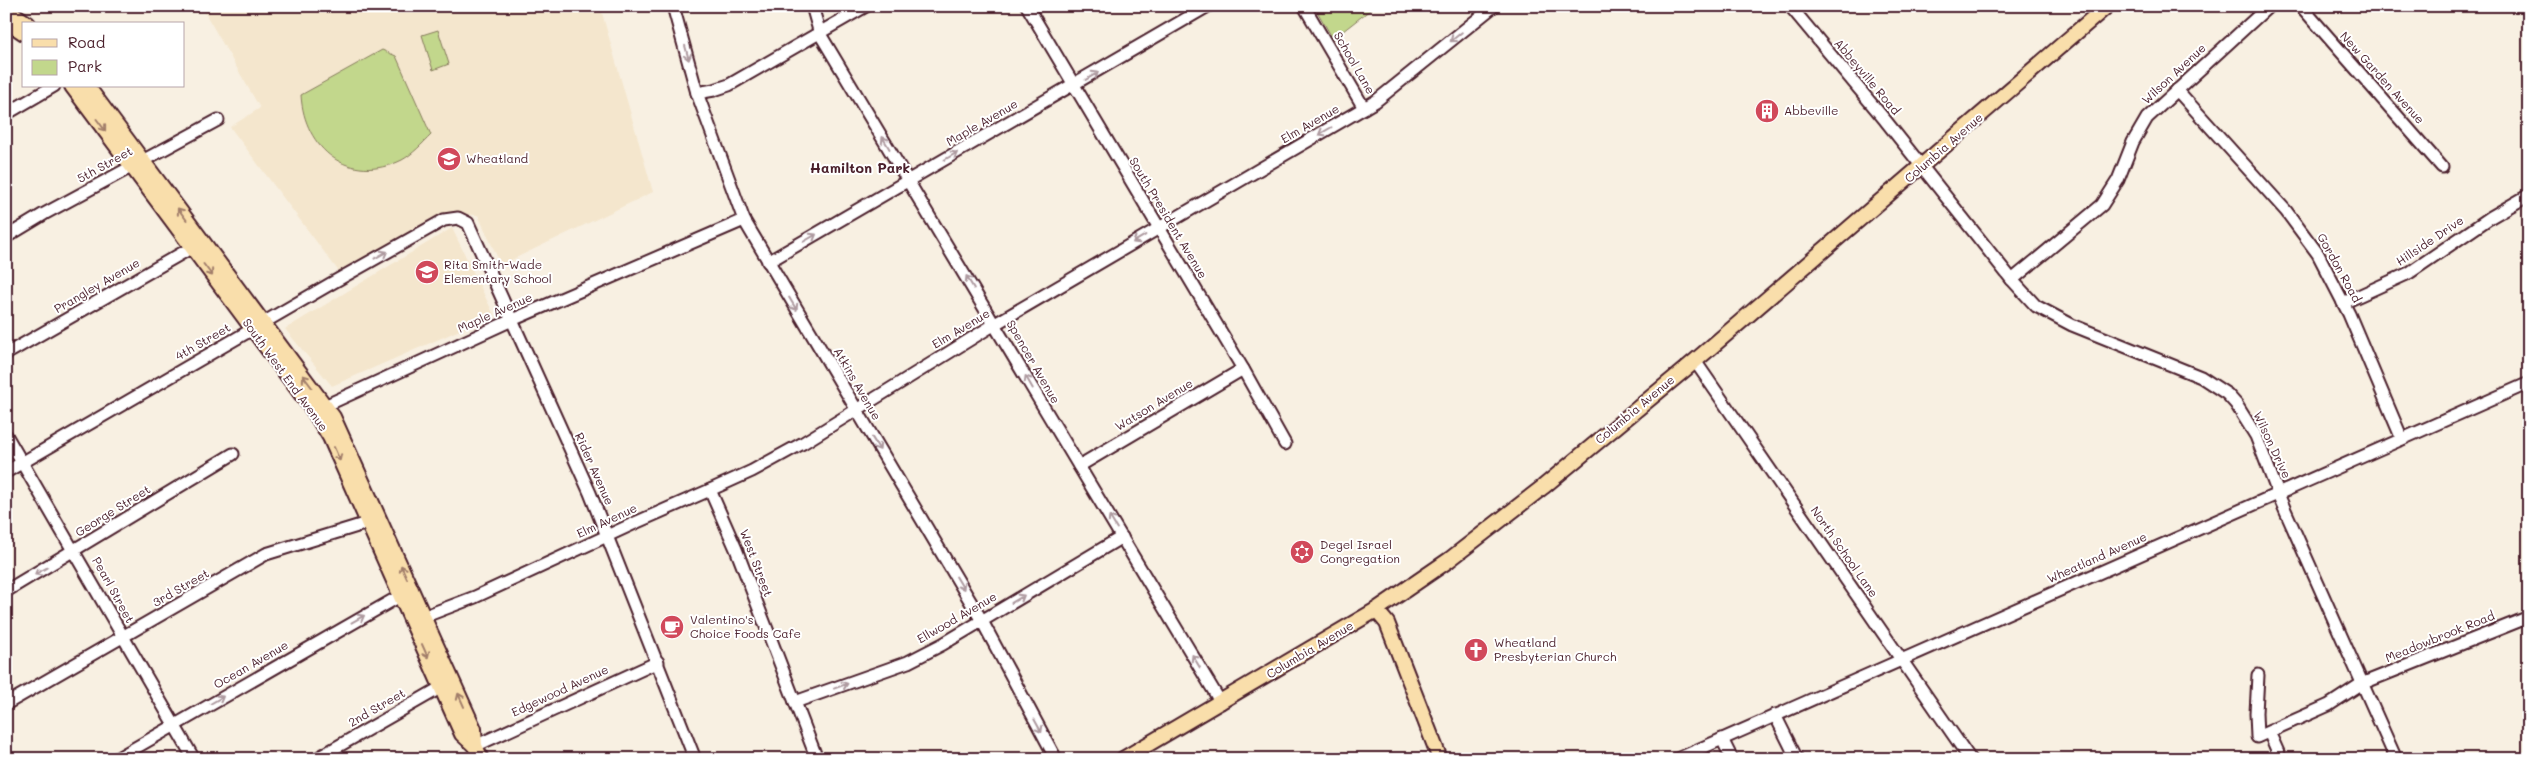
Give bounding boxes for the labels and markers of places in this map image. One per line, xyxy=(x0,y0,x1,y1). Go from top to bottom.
building icon: Abbeville xyxy=(1754,98,1780,124)
place label: Abbeville xyxy=(1784,102,1839,118)
school or university icon: Wheatland xyxy=(436,146,462,172)
place label: Wheatland xyxy=(466,150,529,166)
place label: Rita Smith-Wade Elementary School xyxy=(444,256,552,286)
school or university icon: Rita Smith-Wade Elementary School xyxy=(414,259,440,285)
place label: Degel Israel Congregation xyxy=(1320,536,1400,566)
synagogue icon: Degel Israel Congregation xyxy=(1289,539,1315,565)
place label: Valentino's Choice Foods Cafe xyxy=(690,611,801,641)
cafe icon: Valentino's Choice Foods Cafe xyxy=(659,614,685,640)
place label: Wheatland Presbyterian Church xyxy=(1494,634,1617,664)
church icon: Wheatland Presbyterian Church xyxy=(1463,637,1489,663)

